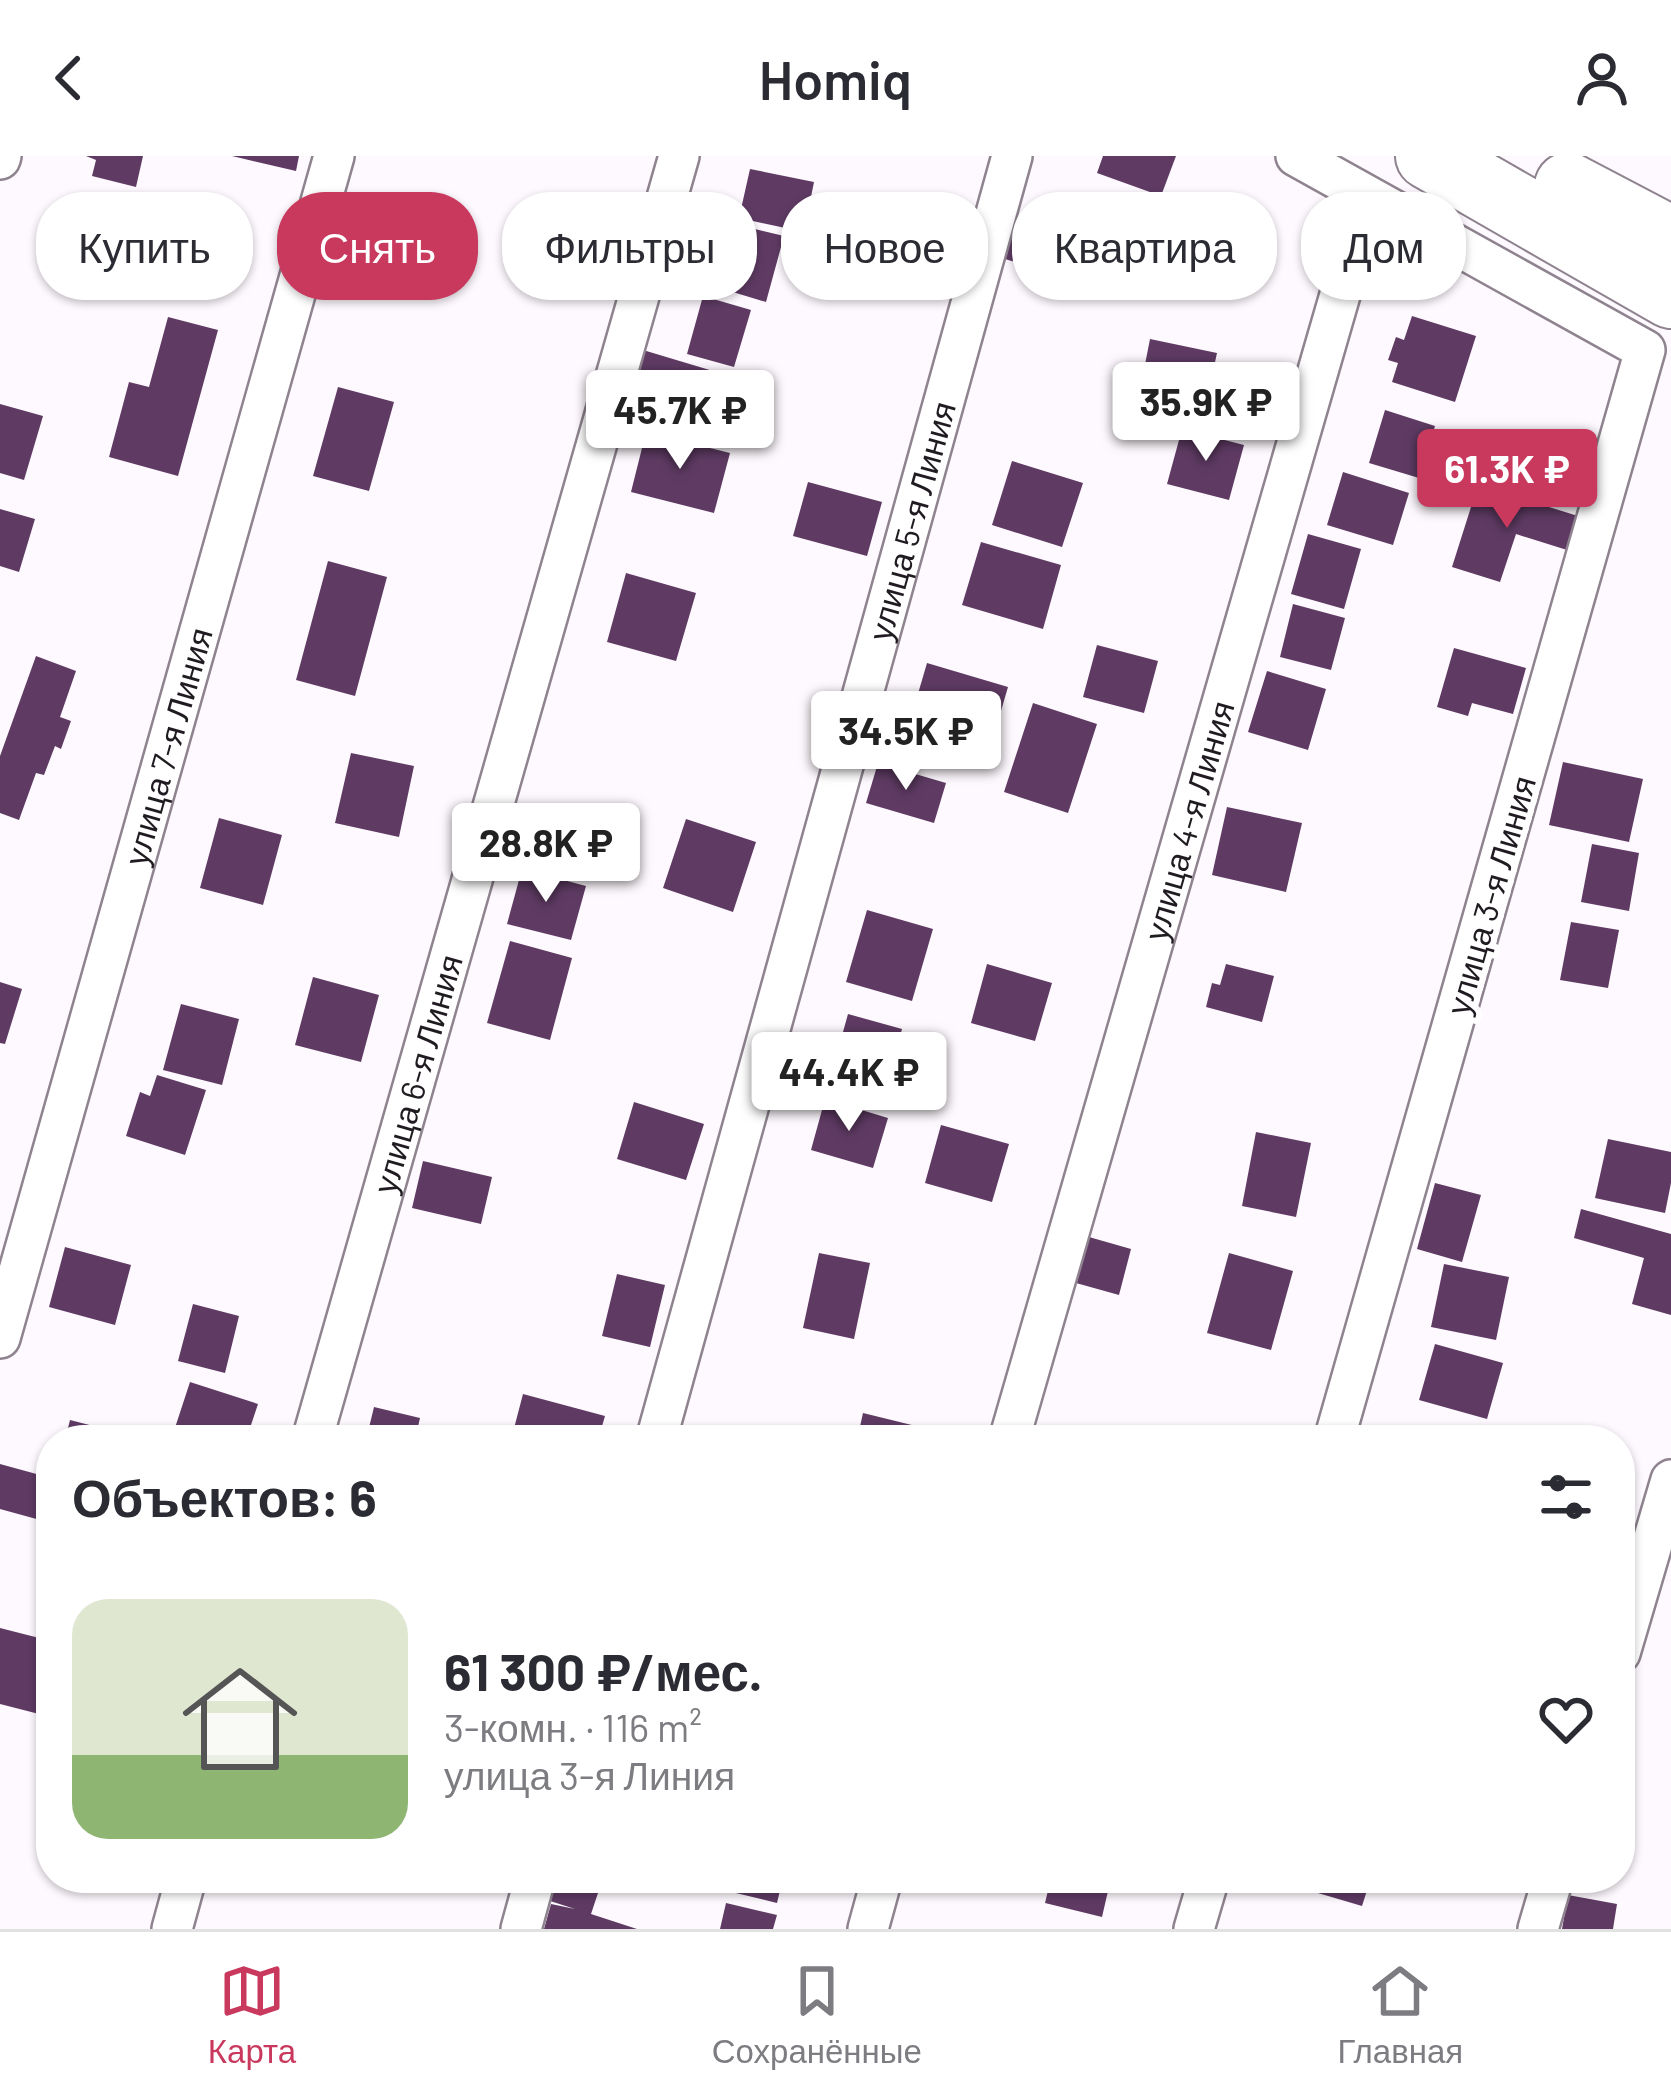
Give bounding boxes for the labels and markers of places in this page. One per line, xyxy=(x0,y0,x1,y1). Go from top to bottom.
pin: 35.9K ₽ xyxy=(1095,362,1317,464)
pin: 45.7K ₽ xyxy=(569,370,791,472)
pin: 61.3K ₽ xyxy=(1396,429,1618,531)
pin: 34.5K ₽ xyxy=(795,691,1017,793)
pin: 28.8K ₽ xyxy=(435,803,657,905)
pin: 44.4K ₽ xyxy=(738,1032,960,1134)

